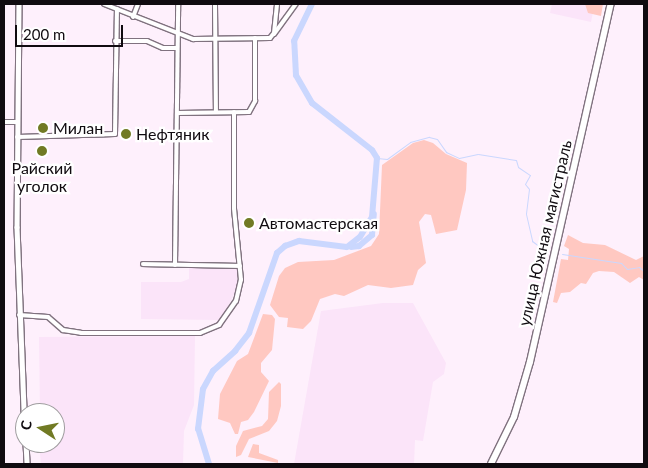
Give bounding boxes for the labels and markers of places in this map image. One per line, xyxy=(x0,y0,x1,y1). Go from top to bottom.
place label: Милан xyxy=(53,118,103,138)
marker: Милан xyxy=(37,122,49,134)
place label: Нефтяник xyxy=(136,124,209,144)
marker: Нефтяник xyxy=(120,128,132,140)
marker: Райский уголок xyxy=(36,145,48,157)
place label: Райский уголок xyxy=(12,158,72,196)
place label: Автомастерская xyxy=(259,213,378,233)
marker: Автомастерская xyxy=(243,217,255,229)

